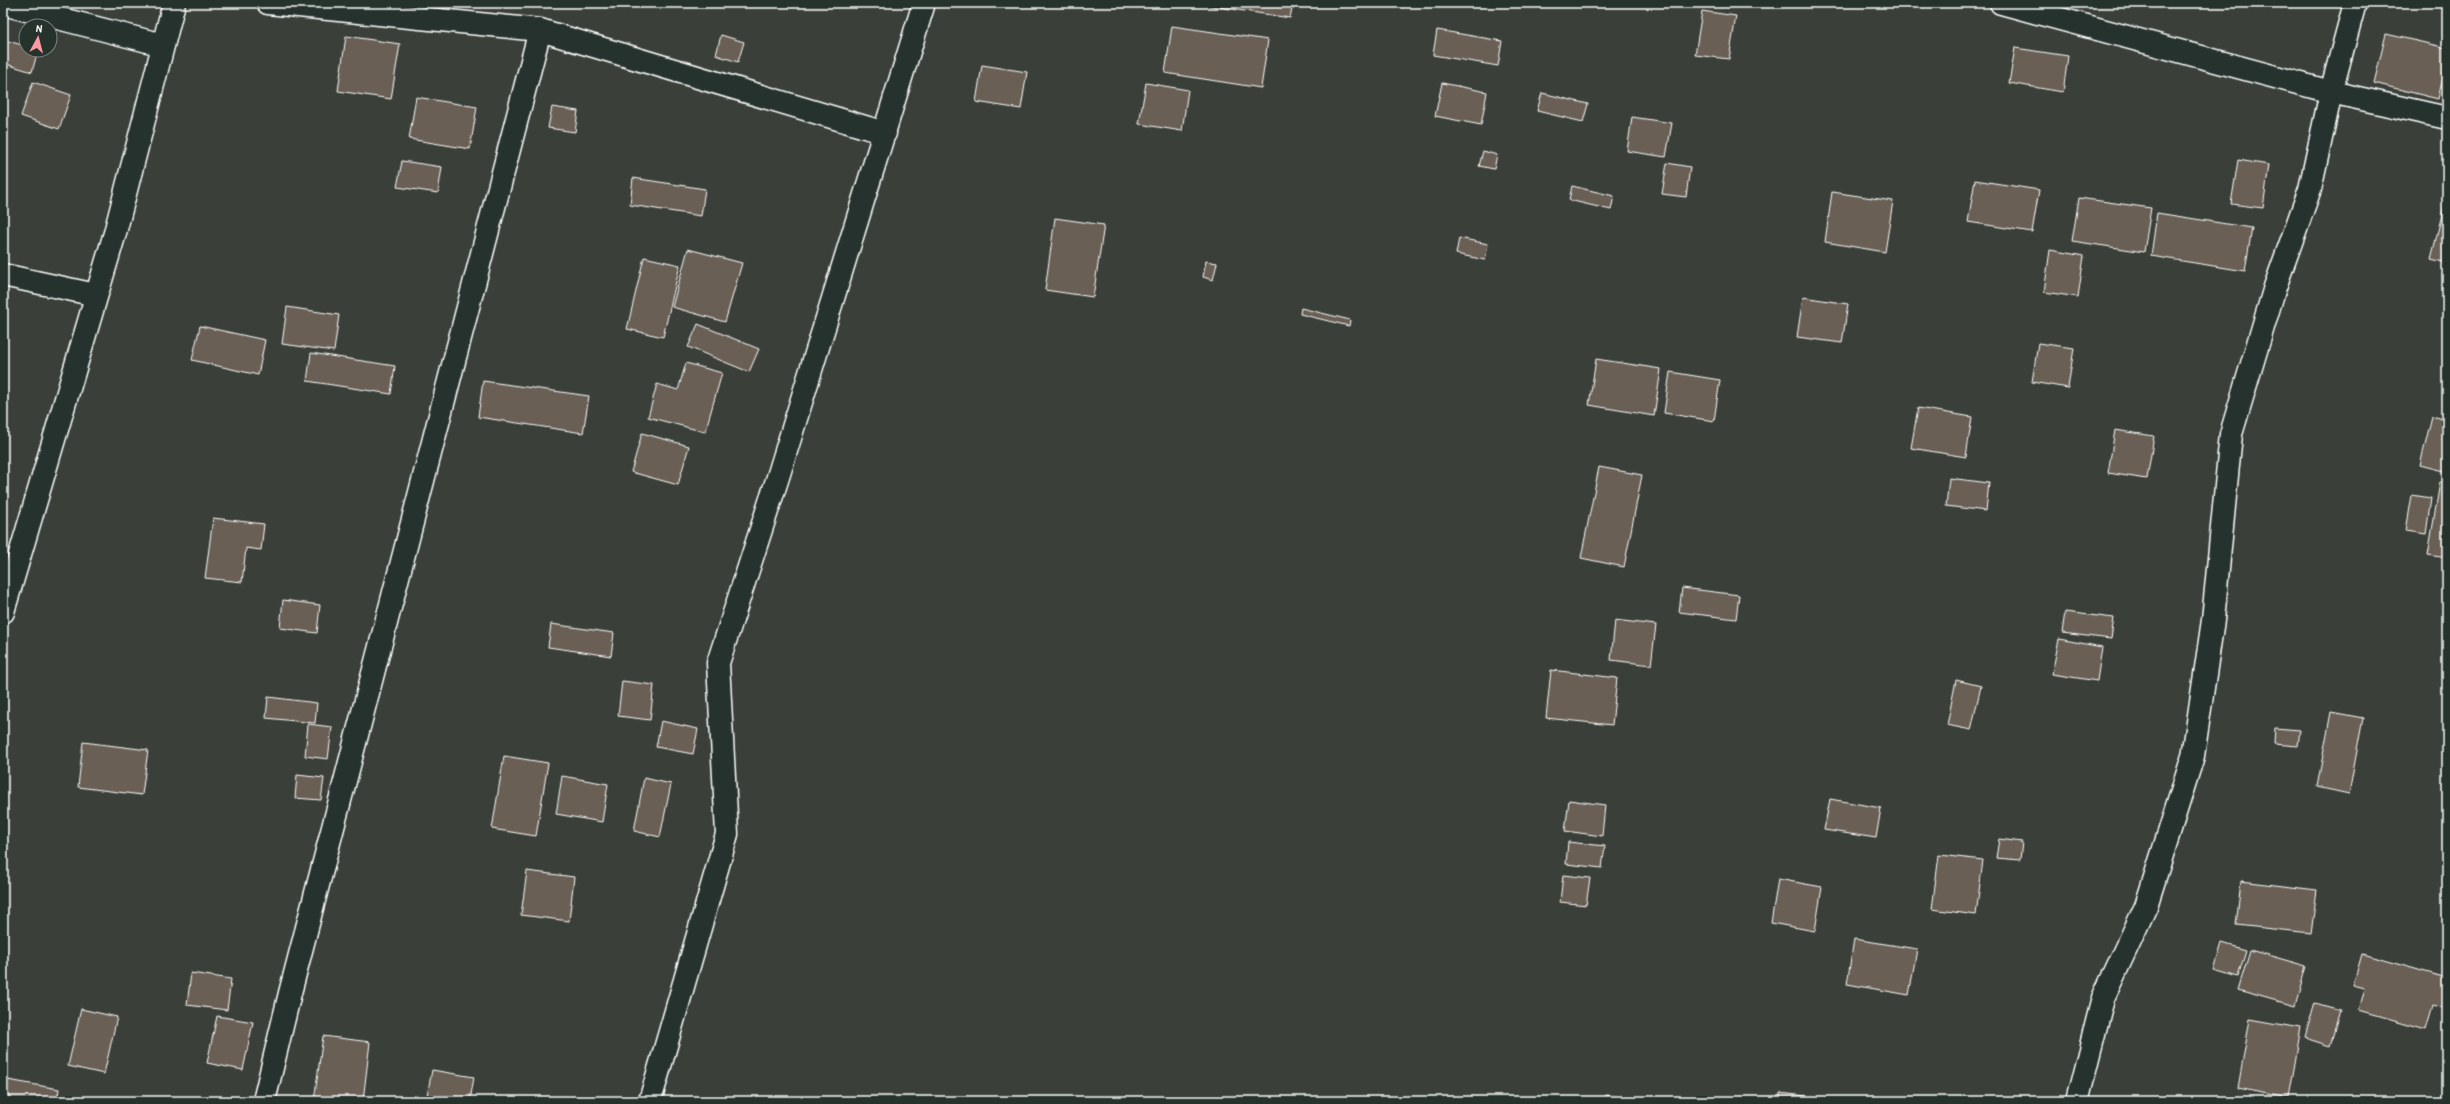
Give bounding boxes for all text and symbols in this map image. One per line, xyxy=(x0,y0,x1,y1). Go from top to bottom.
north arrow xyxy=(18,18,58,58)
text: N xyxy=(35,21,43,35)

